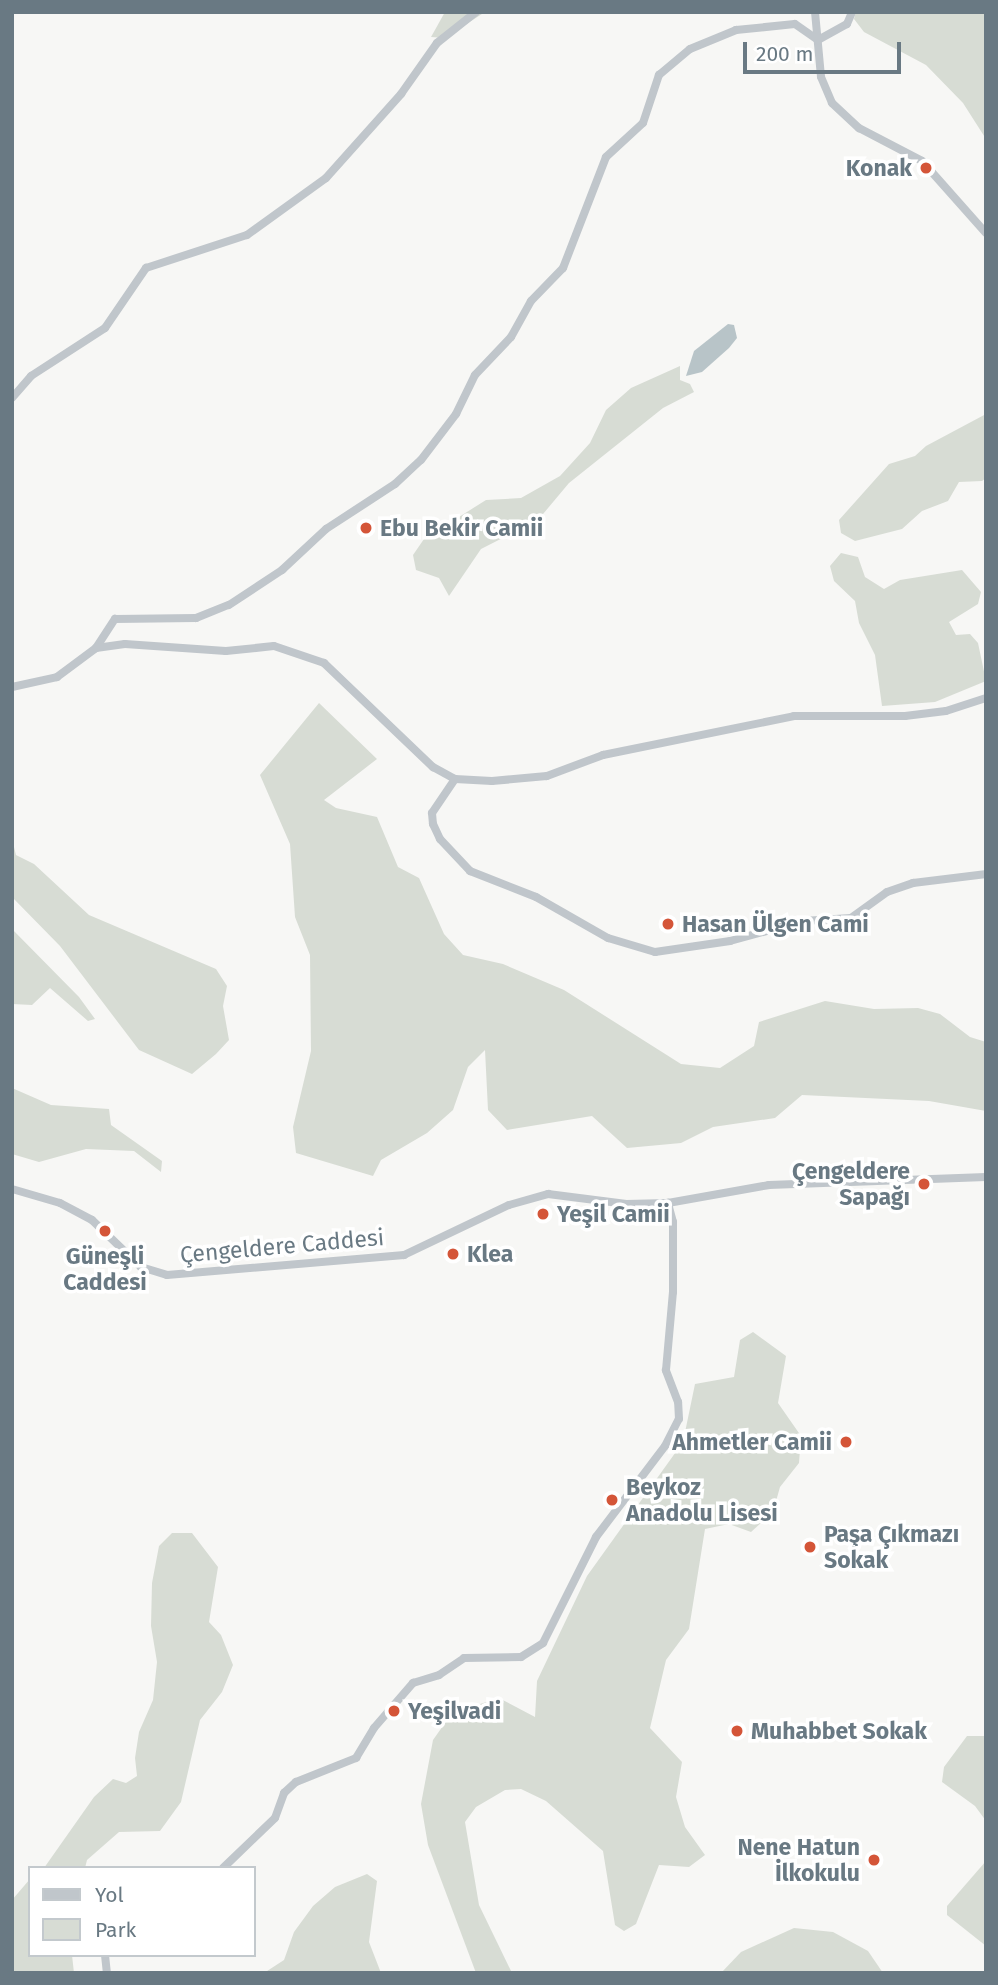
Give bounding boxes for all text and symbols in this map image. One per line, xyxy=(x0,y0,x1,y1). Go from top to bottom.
scale bar xyxy=(746,28,904,72)
text: 200 m xyxy=(756,41,813,67)
place label: Konak xyxy=(846,154,912,182)
marker: Konak xyxy=(918,160,934,176)
place label: Ebu Bekir Camii xyxy=(380,514,543,542)
marker: Ebu Bekir Camii xyxy=(358,520,374,536)
place label: Hasan Ülgen Cami xyxy=(682,910,869,938)
marker: Hasan Ülgen Cami xyxy=(660,916,676,932)
place label: Çengeldere Sapağı xyxy=(792,1157,910,1211)
marker: Çengeldere Sapağı xyxy=(916,1176,932,1192)
place label: Yeşil Camii xyxy=(557,1200,670,1228)
marker: Yeşil Camii xyxy=(535,1206,551,1222)
marker: Güneşli Caddesi xyxy=(97,1223,113,1239)
street label: Çengeldere Caddesi xyxy=(179,1223,385,1269)
place label: Klea xyxy=(467,1240,513,1268)
place label: Güneşli Caddesi xyxy=(63,1242,147,1296)
marker: Klea xyxy=(445,1246,461,1262)
place label: Ahmetler Camii xyxy=(672,1428,832,1456)
marker: Ahmetler Camii xyxy=(838,1434,854,1450)
place label: Beykoz Anadolu Lisesi xyxy=(626,1473,778,1527)
marker: Beykoz Anadolu Lisesi xyxy=(604,1492,620,1508)
place label: Paşa Çıkmazı Sokak xyxy=(824,1520,959,1574)
marker: Paşa Çıkmazı Sokak xyxy=(802,1539,818,1555)
place label: Yeşilvadi xyxy=(408,1697,501,1725)
marker: Yeşilvadi xyxy=(386,1703,402,1719)
place label: Muhabbet Sokak xyxy=(751,1717,927,1745)
marker: Muhabbet Sokak xyxy=(729,1723,745,1739)
place label: Nene Hatun İlkokulu xyxy=(737,1833,860,1887)
marker: Nene Hatun İlkokulu xyxy=(866,1852,882,1868)
legend xyxy=(28,1866,256,1957)
text: Yol xyxy=(95,1882,124,1908)
text: Park xyxy=(95,1917,136,1943)

